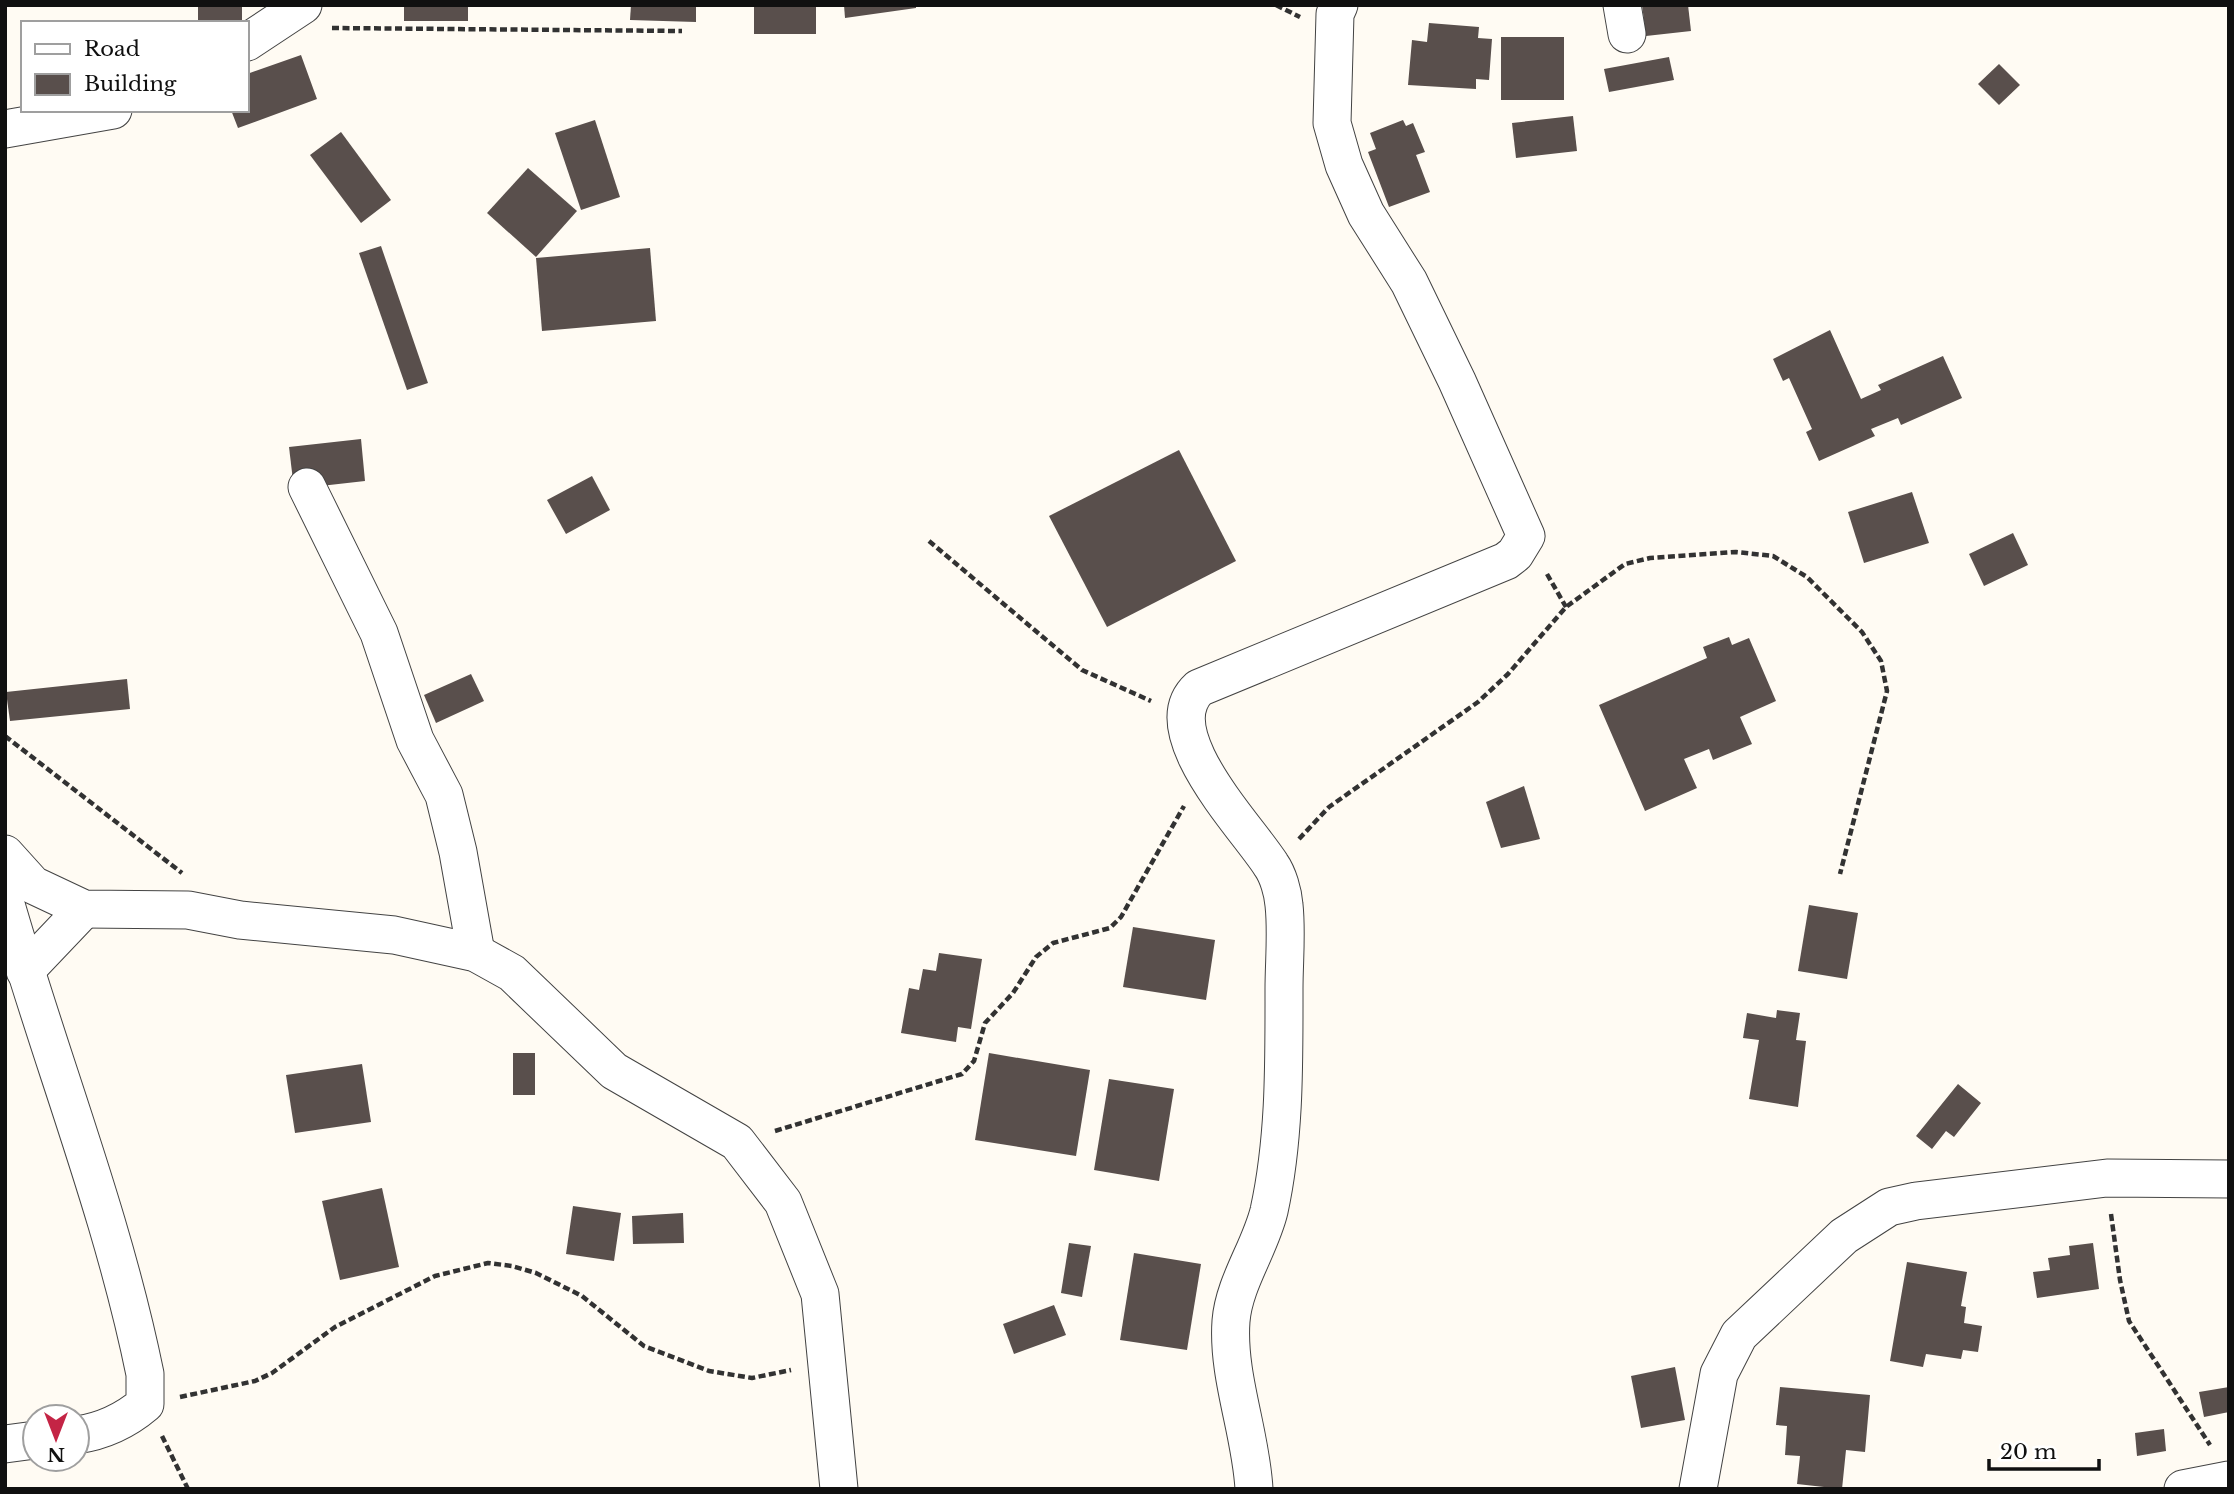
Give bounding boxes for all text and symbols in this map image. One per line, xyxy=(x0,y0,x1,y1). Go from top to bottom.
legend xyxy=(21,21,248,112)
text: Road xyxy=(84,36,140,62)
text: Building xyxy=(84,71,177,97)
north arrow xyxy=(21,1403,91,1473)
scale bar xyxy=(1989,1428,2099,1472)
text: 20 m xyxy=(2000,1439,2057,1465)
text: N xyxy=(47,1443,65,1466)

